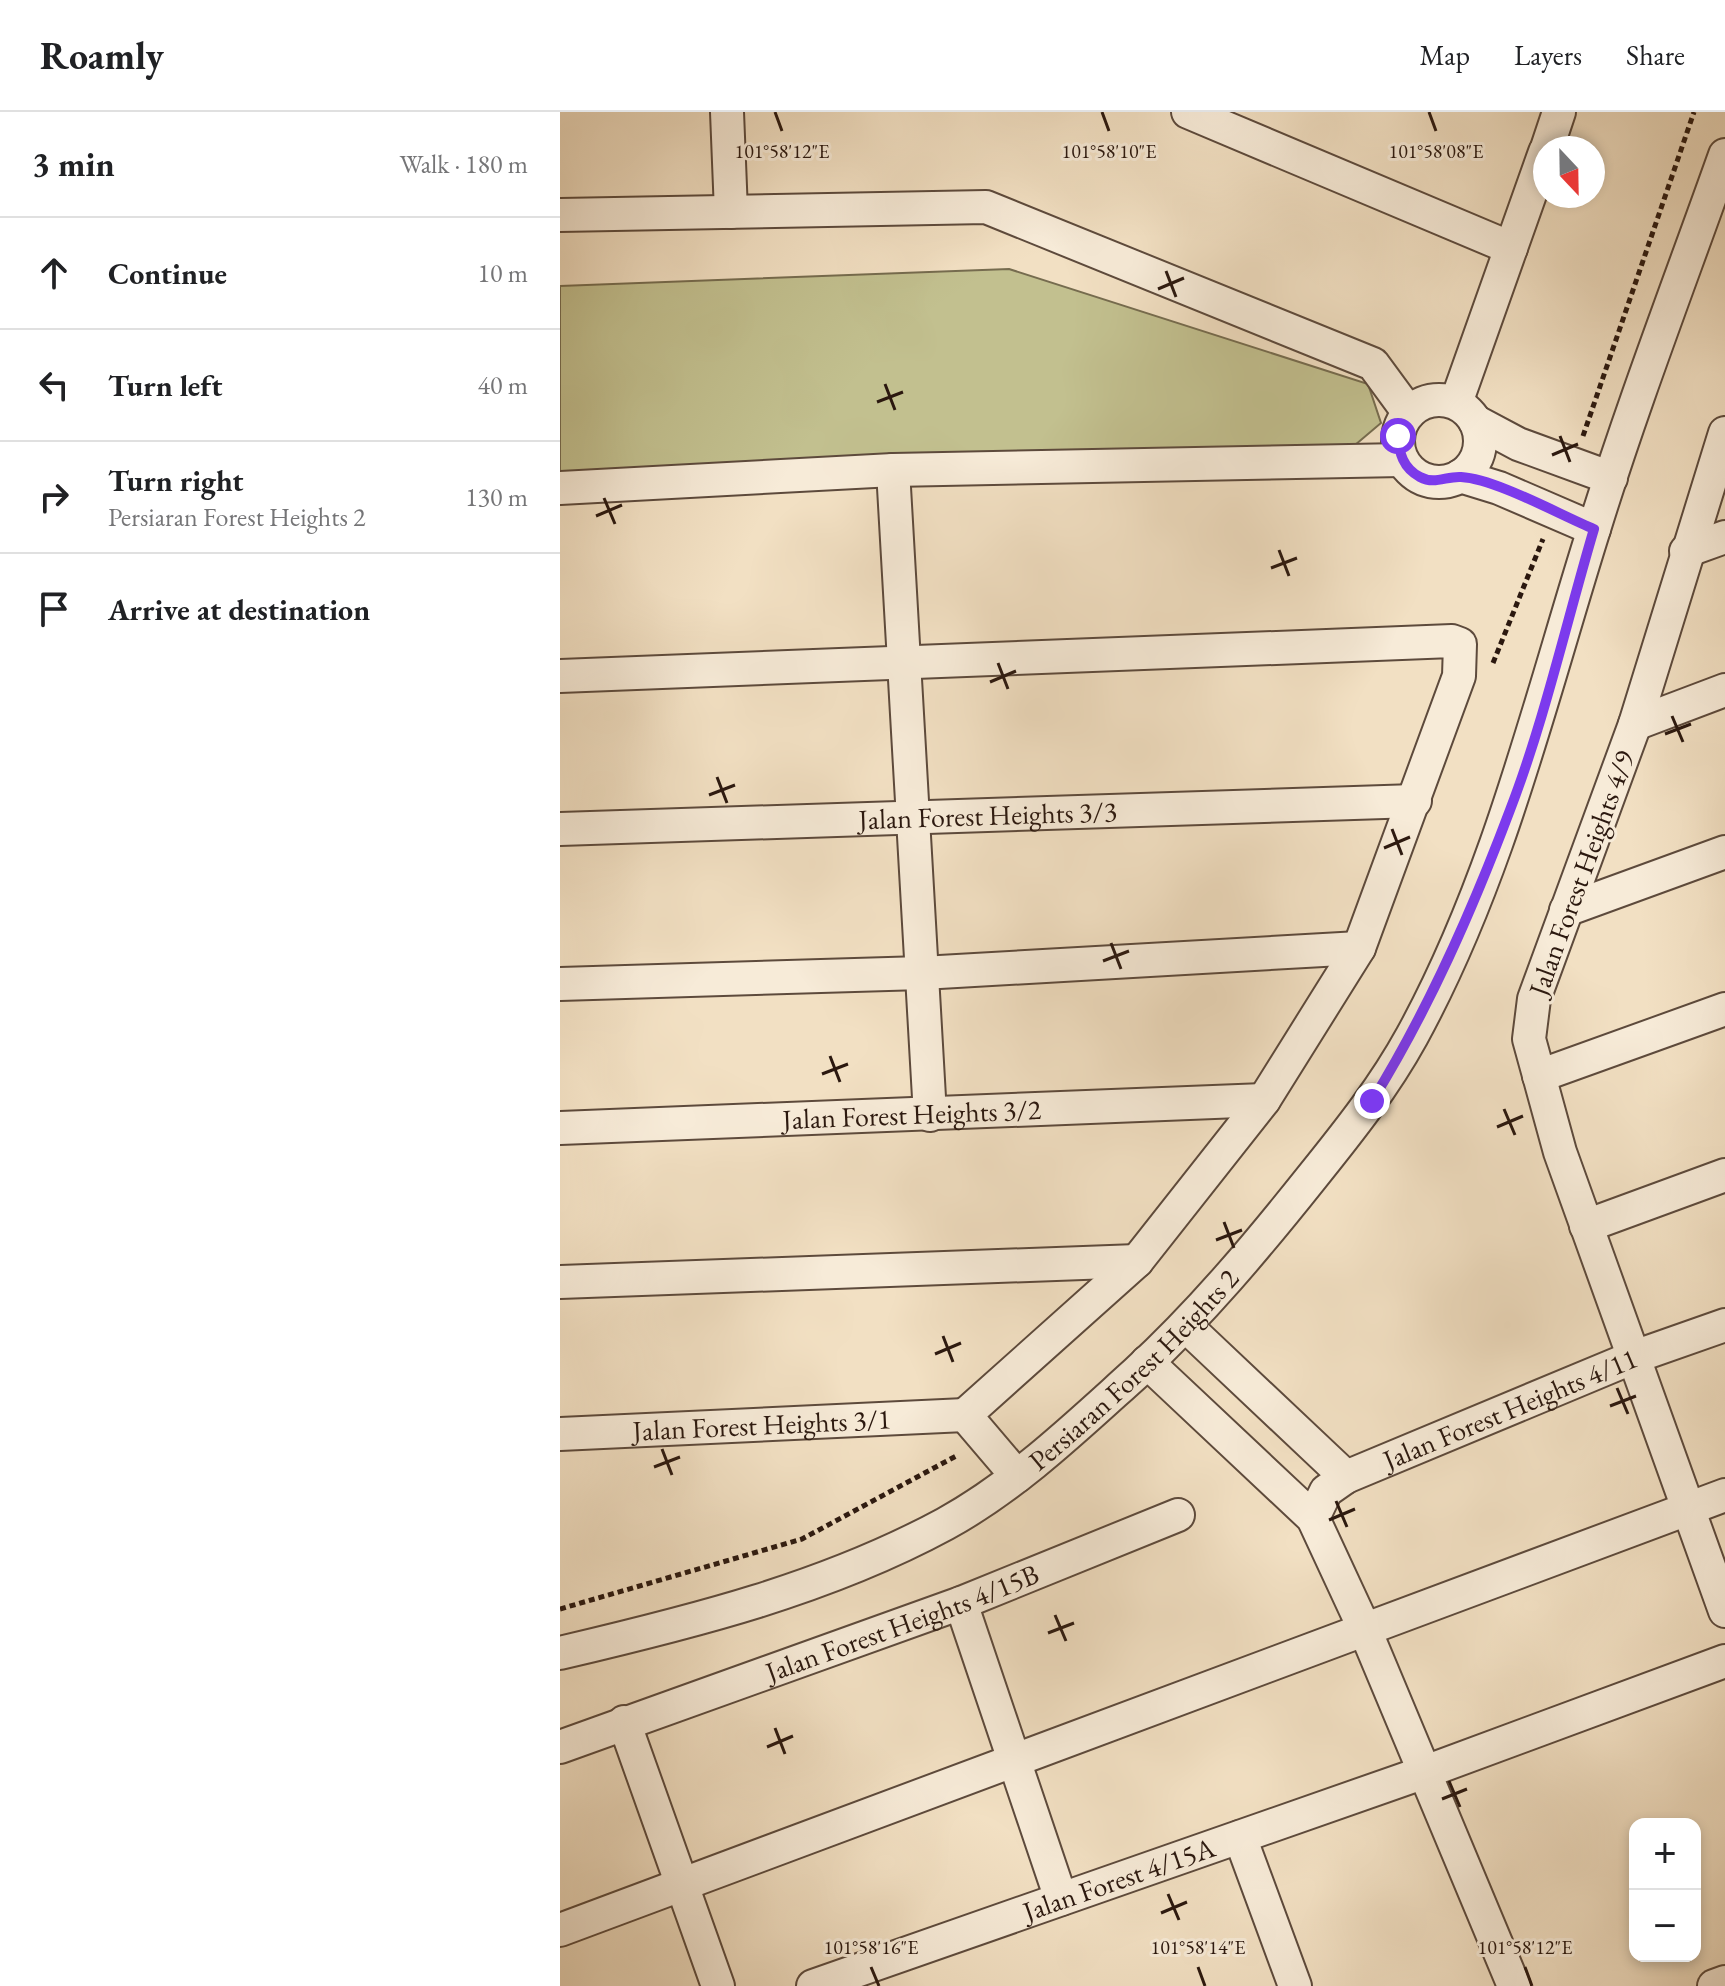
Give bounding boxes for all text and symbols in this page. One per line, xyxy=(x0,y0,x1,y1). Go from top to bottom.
text: Roamly xyxy=(40,31,164,80)
text: Map xyxy=(1420,37,1470,73)
text: Layers xyxy=(1514,37,1582,73)
text: Share xyxy=(1626,37,1685,73)
north arrow xyxy=(1533,136,1605,208)
text: 101°58'12"E xyxy=(735,138,829,164)
text: 101°58'10"E xyxy=(1062,138,1156,164)
text: 101°58'08"E xyxy=(1389,138,1483,164)
text: 3 min xyxy=(32,142,115,186)
text: Walk · 180 m xyxy=(400,147,528,181)
icon: ahead xyxy=(32,251,76,295)
text: Continue xyxy=(108,254,227,293)
text: 10 m xyxy=(478,256,528,290)
icon: left xyxy=(32,363,76,407)
text: Turn left xyxy=(108,366,222,405)
text: 40 m xyxy=(478,368,528,402)
route start xyxy=(1380,418,1416,454)
text: Turn right xyxy=(108,461,244,500)
icon: right xyxy=(32,475,76,519)
text: 130 m xyxy=(465,480,528,514)
text: Persiaran Forest Heights 2 xyxy=(108,500,366,534)
icon: arrive xyxy=(32,587,76,631)
text: Arrive at destination xyxy=(108,590,370,629)
street label: Jalan Forest Heights 4/9 xyxy=(1519,745,1642,1003)
street label: Jalan Forest Heights 3/3 xyxy=(856,793,1118,837)
route end xyxy=(1354,1083,1390,1119)
street label: Jalan Forest Heights 3/2 xyxy=(780,1091,1042,1137)
street label: Persiaran Forest Heights 2 xyxy=(1021,1260,1247,1478)
street label: Jalan Forest Heights 4/11 xyxy=(1376,1340,1643,1478)
street label: Jalan Forest Heights 3/1 xyxy=(630,1400,892,1449)
street label: Jalan Forest Heights 4/15B xyxy=(759,1555,1044,1690)
map controls xyxy=(1629,1818,1701,1962)
button: + xyxy=(1629,1818,1701,1890)
street label: Jalan Forest 4/15A xyxy=(1016,1829,1220,1930)
button: − xyxy=(1629,1890,1701,1962)
text: 101°58'16"E xyxy=(824,1934,918,1960)
text: 101°58'14"E xyxy=(1151,1934,1245,1960)
text: 101°58'12"E xyxy=(1478,1934,1572,1960)

